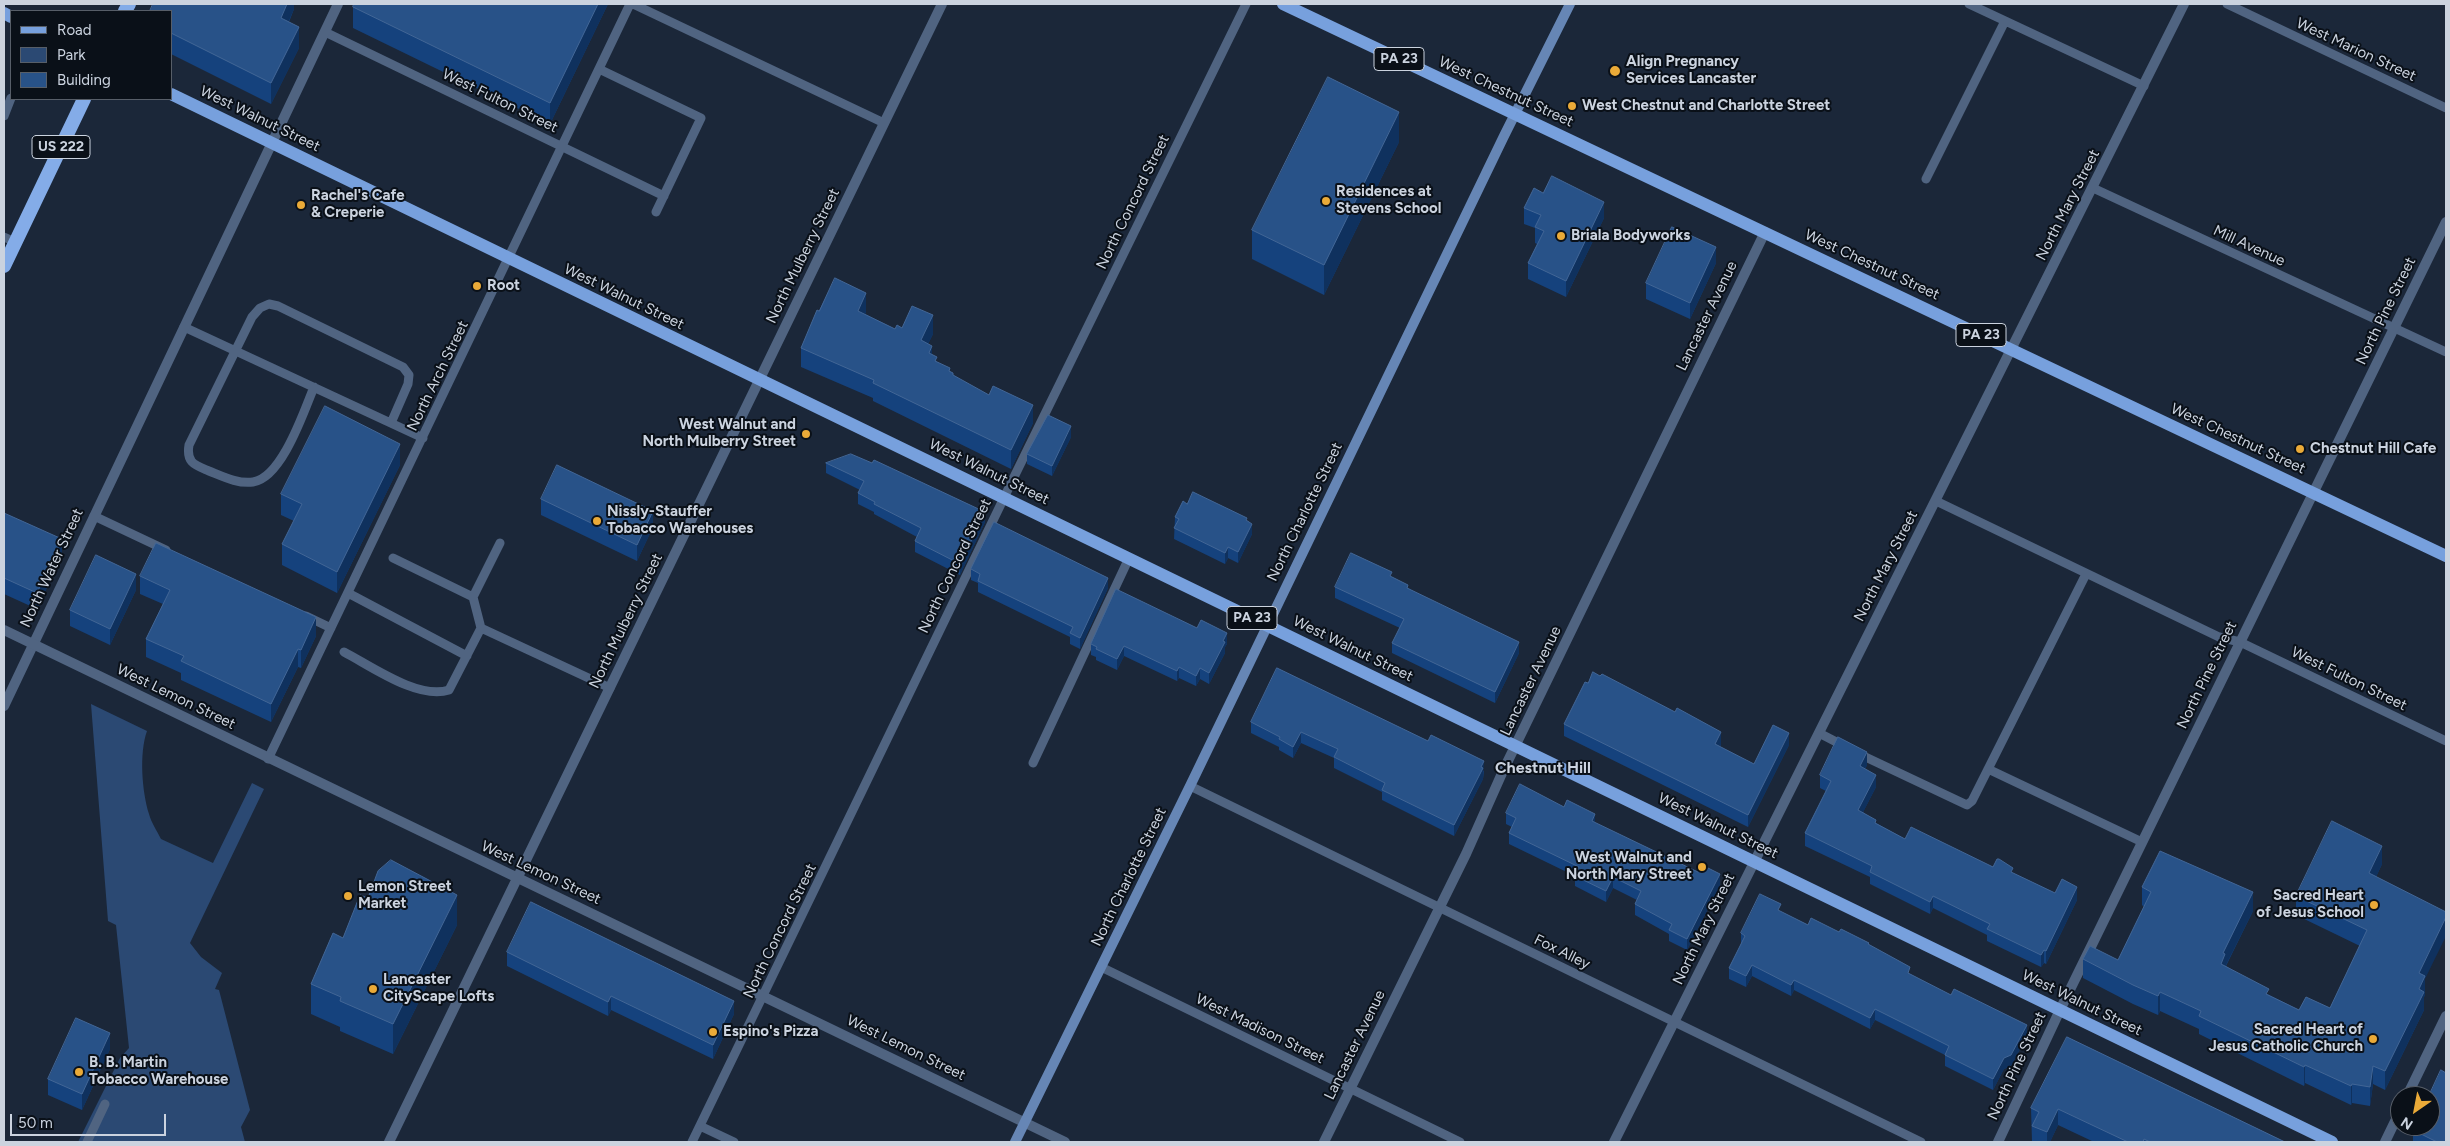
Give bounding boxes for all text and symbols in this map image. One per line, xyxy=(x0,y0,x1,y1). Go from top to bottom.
legend xyxy=(10,10,172,100)
street label: West Marion Street xyxy=(2293,14,2419,86)
text: Road xyxy=(57,21,92,39)
text: Park xyxy=(57,46,86,64)
road number: PA 23 xyxy=(1374,48,1424,70)
street label: West Chestnut Street xyxy=(1436,53,1576,131)
place label: Align Pregnancy Services Lancaster xyxy=(1626,53,1756,88)
marker: Align Pregnancy Services Lancaster xyxy=(1608,64,1622,78)
street label: West Fulton Street xyxy=(439,65,561,137)
text: Building xyxy=(57,71,111,89)
street label: West Walnut Street xyxy=(197,82,323,156)
place label: West Chestnut and Charlotte Street xyxy=(1582,97,1830,115)
marker: West Chestnut and Charlotte Street xyxy=(1566,100,1578,112)
street label: North Concord Street xyxy=(1093,132,1173,272)
road number: US 222 xyxy=(32,136,90,158)
street label: North Mary Street xyxy=(2032,147,2104,263)
place label: Residences at Stevens School xyxy=(1336,183,1441,218)
street label: North Mulberry Street xyxy=(762,185,844,327)
place label: Rachel's Cafe & Creperie xyxy=(311,187,405,222)
marker: Residences at Stevens School xyxy=(1320,195,1332,207)
marker: Rachel's Cafe & Creperie xyxy=(295,199,307,211)
street label: Mill Avenue xyxy=(2210,222,2288,270)
street label: West Chestnut Street xyxy=(1802,226,1942,304)
place label: Briala Bodyworks xyxy=(1571,227,1690,245)
marker: Briala Bodyworks xyxy=(1555,230,1567,242)
street label: North Pine Street xyxy=(2352,254,2420,368)
street label: Lancaster Avenue xyxy=(1673,258,1741,374)
street label: West Walnut Street xyxy=(561,260,687,334)
place label: Root xyxy=(487,277,520,295)
marker: Root xyxy=(471,280,483,292)
street label: North Arch Street xyxy=(403,318,473,434)
road number: PA 23 xyxy=(1956,324,2006,346)
street label: West Chestnut Street xyxy=(2168,400,2308,478)
place label: West Walnut and North Mulberry Street xyxy=(642,416,796,451)
marker: West Walnut and North Mulberry Street xyxy=(800,428,812,440)
street label: West Walnut Street xyxy=(926,435,1052,509)
street label: North Charlotte Street xyxy=(1264,440,1346,584)
place label: Chestnut Hill Cafe xyxy=(2310,440,2436,458)
marker: Chestnut Hill Cafe xyxy=(2294,443,2306,455)
street label: North Concord Street xyxy=(915,496,995,636)
place label: Nissly-Stauffer Tobacco Warehouses xyxy=(607,503,753,538)
street label: North Water Street xyxy=(17,506,87,630)
street label: North Mary Street xyxy=(1850,508,1922,624)
marker: Nissly-Stauffer Tobacco Warehouses xyxy=(591,515,603,527)
street label: North Mulberry Street xyxy=(585,550,667,692)
road number: PA 23 xyxy=(1227,606,1277,630)
street label: West Walnut Street xyxy=(1290,612,1416,686)
street label: North Pine Street xyxy=(2173,618,2241,732)
street label: Lancaster Avenue xyxy=(1497,623,1565,739)
street label: West Fulton Street xyxy=(2288,643,2410,715)
street label: West Lemon Street xyxy=(114,660,238,734)
district label: Chestnut Hill xyxy=(1495,758,1591,778)
street label: West Walnut Street xyxy=(1655,789,1781,863)
street label: North Charlotte Street xyxy=(1088,805,1170,949)
street label: West Lemon Street xyxy=(478,837,604,909)
place label: West Walnut and North Mary Street xyxy=(1566,849,1692,884)
street label: North Concord Street xyxy=(740,861,820,1001)
marker: West Walnut and North Mary Street xyxy=(1696,861,1708,873)
street label: North Mary Street xyxy=(1669,870,1739,988)
place label: Lemon Street Market xyxy=(358,878,452,913)
place label: Sacred Heart of Jesus School xyxy=(2256,887,2364,922)
marker: Lemon Street Market xyxy=(342,890,354,902)
marker: Sacred Heart of Jesus School xyxy=(2368,899,2380,911)
street label: Fox Alley xyxy=(1531,931,1593,973)
street label: West Walnut Street xyxy=(2019,966,2145,1040)
place label: Lancaster CityScape Lofts xyxy=(383,971,494,1006)
marker: Lancaster CityScape Lofts xyxy=(367,983,379,995)
street label: Lancaster Avenue xyxy=(1321,987,1389,1103)
street label: West Madison Street xyxy=(1193,990,1327,1068)
street label: North Pine Street xyxy=(1984,1009,2050,1123)
street label: West Lemon Street xyxy=(844,1011,968,1085)
place label: Sacred Heart of Jesus Catholic Church xyxy=(2208,1021,2363,1056)
place label: Espino's Pizza xyxy=(723,1023,819,1041)
marker: Espino's Pizza xyxy=(707,1026,719,1038)
marker: Sacred Heart of Jesus Catholic Church xyxy=(2367,1033,2379,1045)
place label: B. B. Martin Tobacco Warehouse xyxy=(89,1054,228,1089)
marker: B. B. Martin Tobacco Warehouse xyxy=(73,1066,85,1078)
north arrow xyxy=(2390,1086,2440,1136)
scale bar xyxy=(12,1104,169,1136)
text: N xyxy=(2398,1113,2416,1133)
text: 50 m xyxy=(18,1114,53,1132)

